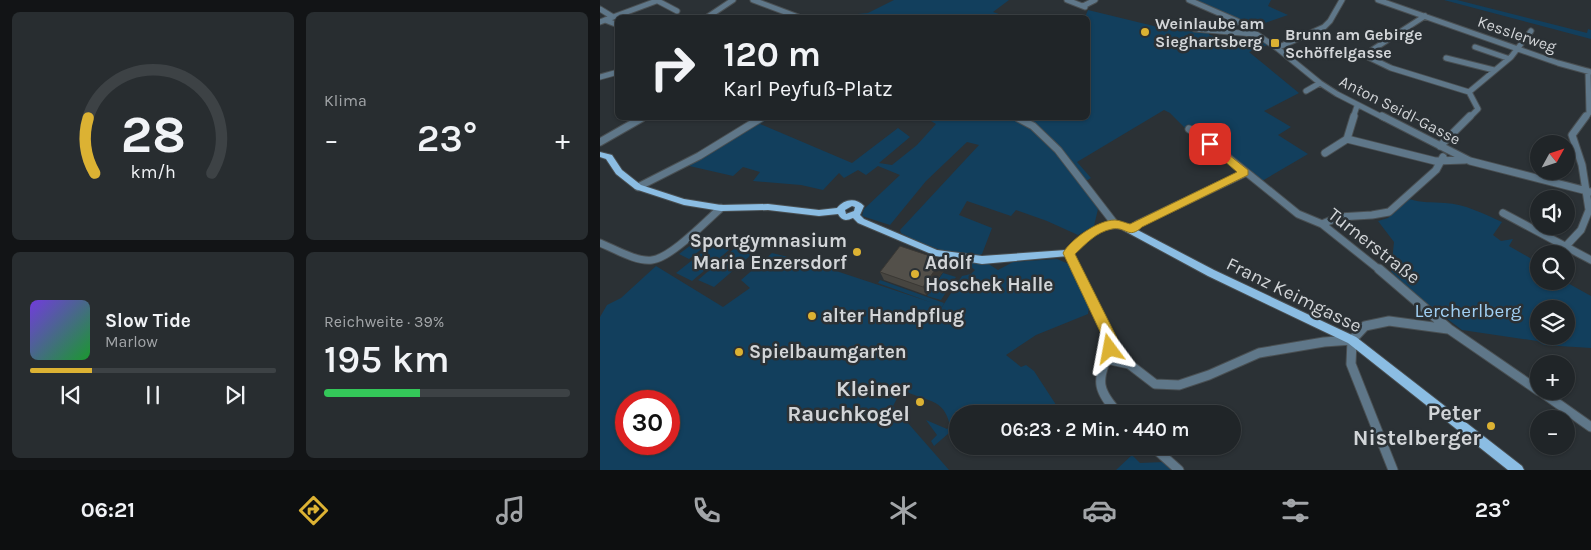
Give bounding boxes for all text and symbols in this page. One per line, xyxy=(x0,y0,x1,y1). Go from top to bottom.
street label: Kesslerweg xyxy=(1475,12,1559,56)
place label: Weinlaube am Sieghartsberg xyxy=(1155,14,1264,51)
place label: Brunn am Gebirge Schöffelgasse xyxy=(1285,25,1423,62)
marker: Weinlaube am Sieghartsberg xyxy=(1139,26,1151,38)
text: 120 m xyxy=(723,34,821,75)
icon: right xyxy=(640,35,705,100)
marker: Brunn am Gebirge Schöffelgasse xyxy=(1269,37,1281,49)
street label: Anton Seidl-Gasse xyxy=(1336,71,1464,149)
text: Karl Peyfuß-Platz xyxy=(723,76,893,102)
text: Klima xyxy=(324,91,367,110)
text: 28 xyxy=(120,104,186,165)
text: 23° xyxy=(417,116,477,161)
text: − xyxy=(324,123,339,156)
text: + xyxy=(555,123,570,156)
pin xyxy=(1189,123,1231,165)
icon: arrive xyxy=(1196,130,1224,158)
north arrow xyxy=(1530,135,1575,180)
map controls xyxy=(1530,135,1575,455)
text: km/h xyxy=(130,162,176,183)
button: sound xyxy=(1530,190,1575,235)
street label: Turnerstraße xyxy=(1324,203,1424,289)
place label: Sportgymnasium Maria Enzersdorf xyxy=(690,230,848,274)
button: search xyxy=(1530,245,1575,290)
marker: Sportgymnasium Maria Enzersdorf xyxy=(851,246,863,258)
place label: Adolf Hoschek Halle xyxy=(925,252,1053,296)
street label: Franz Keimgasse xyxy=(1223,253,1365,337)
marker: Adolf Hoschek Halle xyxy=(909,268,921,280)
park label: Lercherlberg xyxy=(1414,300,1522,322)
button: layers xyxy=(1530,300,1575,345)
place label: alter Handpflug xyxy=(822,305,964,327)
text: Slow Tide xyxy=(105,310,191,332)
marker: alter Handpflug xyxy=(806,310,818,322)
text: Reichweite · 39% xyxy=(324,312,444,331)
position arrow xyxy=(1083,322,1135,374)
text: Marlow xyxy=(105,332,158,351)
text: 195 km xyxy=(324,337,450,382)
place label: Spielbaumgarten xyxy=(749,341,907,363)
marker: Spielbaumgarten xyxy=(733,346,745,358)
button: + xyxy=(1530,355,1575,400)
place label: Kleiner Rauchkogel xyxy=(787,376,910,427)
icon: previous xyxy=(57,381,85,409)
icon: pause xyxy=(139,381,167,409)
icon: next xyxy=(221,381,249,409)
speed limit sign: 30 xyxy=(615,390,680,455)
marker: Kleiner Rauchkogel xyxy=(914,396,926,408)
place label: Peter Nistelberger xyxy=(1353,400,1481,451)
button: − xyxy=(1530,410,1575,455)
text: 06:23 · 2 Min. · 440 m xyxy=(1001,419,1189,441)
marker: Peter Nistelberger xyxy=(1485,420,1497,432)
icon: directions xyxy=(296,493,331,528)
icon: music xyxy=(493,493,528,528)
icon: phone xyxy=(689,493,724,528)
icon: climate xyxy=(886,493,921,528)
icon: car xyxy=(1082,493,1117,528)
icon: filters xyxy=(1278,493,1313,528)
text: 06:21 xyxy=(81,497,135,523)
text: 23° xyxy=(1475,497,1510,523)

